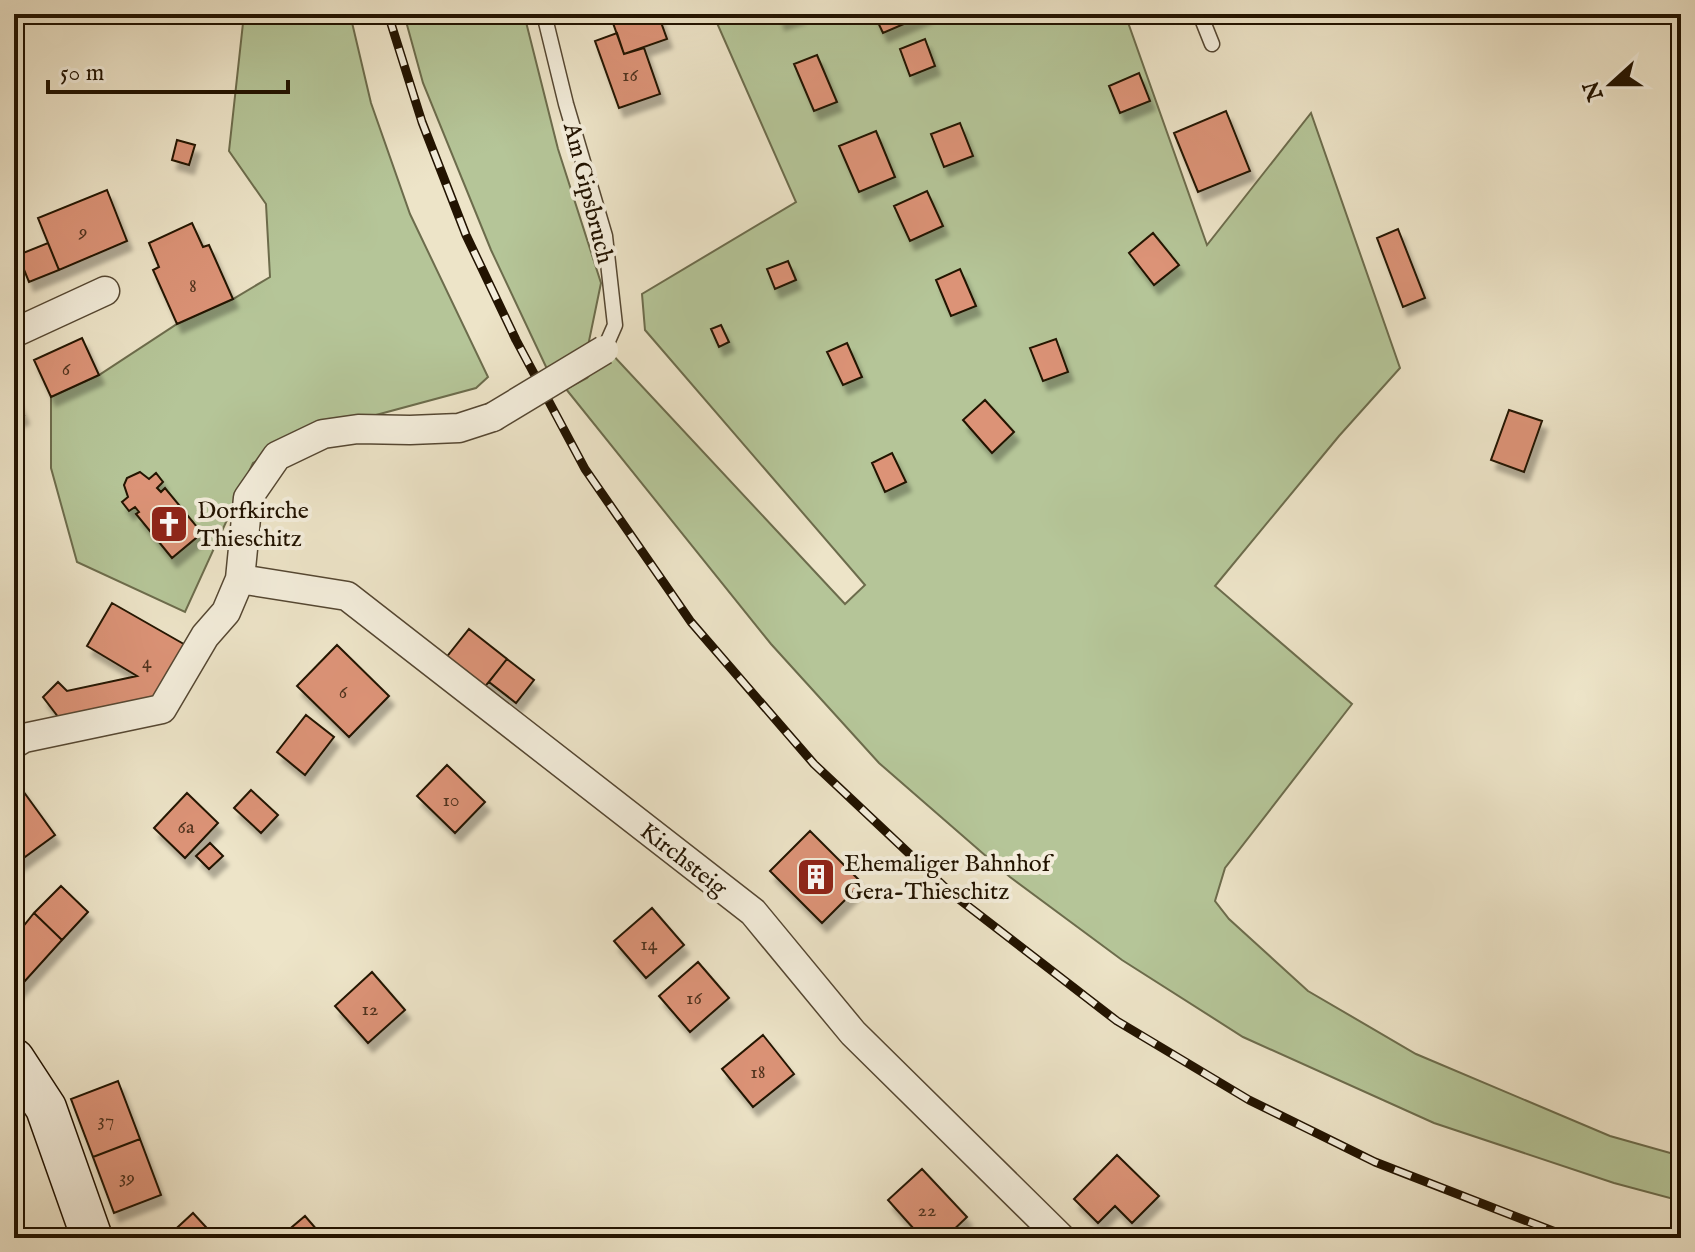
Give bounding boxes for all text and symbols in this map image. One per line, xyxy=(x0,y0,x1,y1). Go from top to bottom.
scale bar xyxy=(48,44,288,94)
north arrow xyxy=(1571,44,1651,124)
text: 50 m xyxy=(60,58,104,89)
house number: 16 xyxy=(622,63,639,88)
text: N xyxy=(1578,77,1611,105)
street label: Am Gipsbruch xyxy=(555,119,620,267)
house number: 9 xyxy=(78,219,87,244)
house number: 8 xyxy=(189,274,197,299)
house number: 6 xyxy=(62,357,71,382)
place label: Dorfkirche Thieschitz xyxy=(197,496,309,555)
church icon: Dorfkirche Thieschitz xyxy=(148,503,190,545)
house number: 4 xyxy=(142,650,152,675)
house number: 6 xyxy=(339,680,348,705)
house number: 10 xyxy=(442,788,460,813)
house number: 6a xyxy=(177,815,195,840)
street label: Kirchsteig xyxy=(633,816,734,905)
place label: Ehemaliger Bahnhof Gera-Thieschitz xyxy=(844,849,1055,908)
building icon: Ehemaliger Bahnhof Gera-Thieschitz xyxy=(795,856,837,898)
house number: 14 xyxy=(640,932,658,957)
house number: 16 xyxy=(686,986,703,1011)
house number: 12 xyxy=(362,997,378,1022)
house number: 18 xyxy=(750,1060,766,1085)
house number: 37 xyxy=(98,1108,114,1133)
house number: 39 xyxy=(119,1165,135,1190)
house number: 22 xyxy=(918,1198,936,1223)

